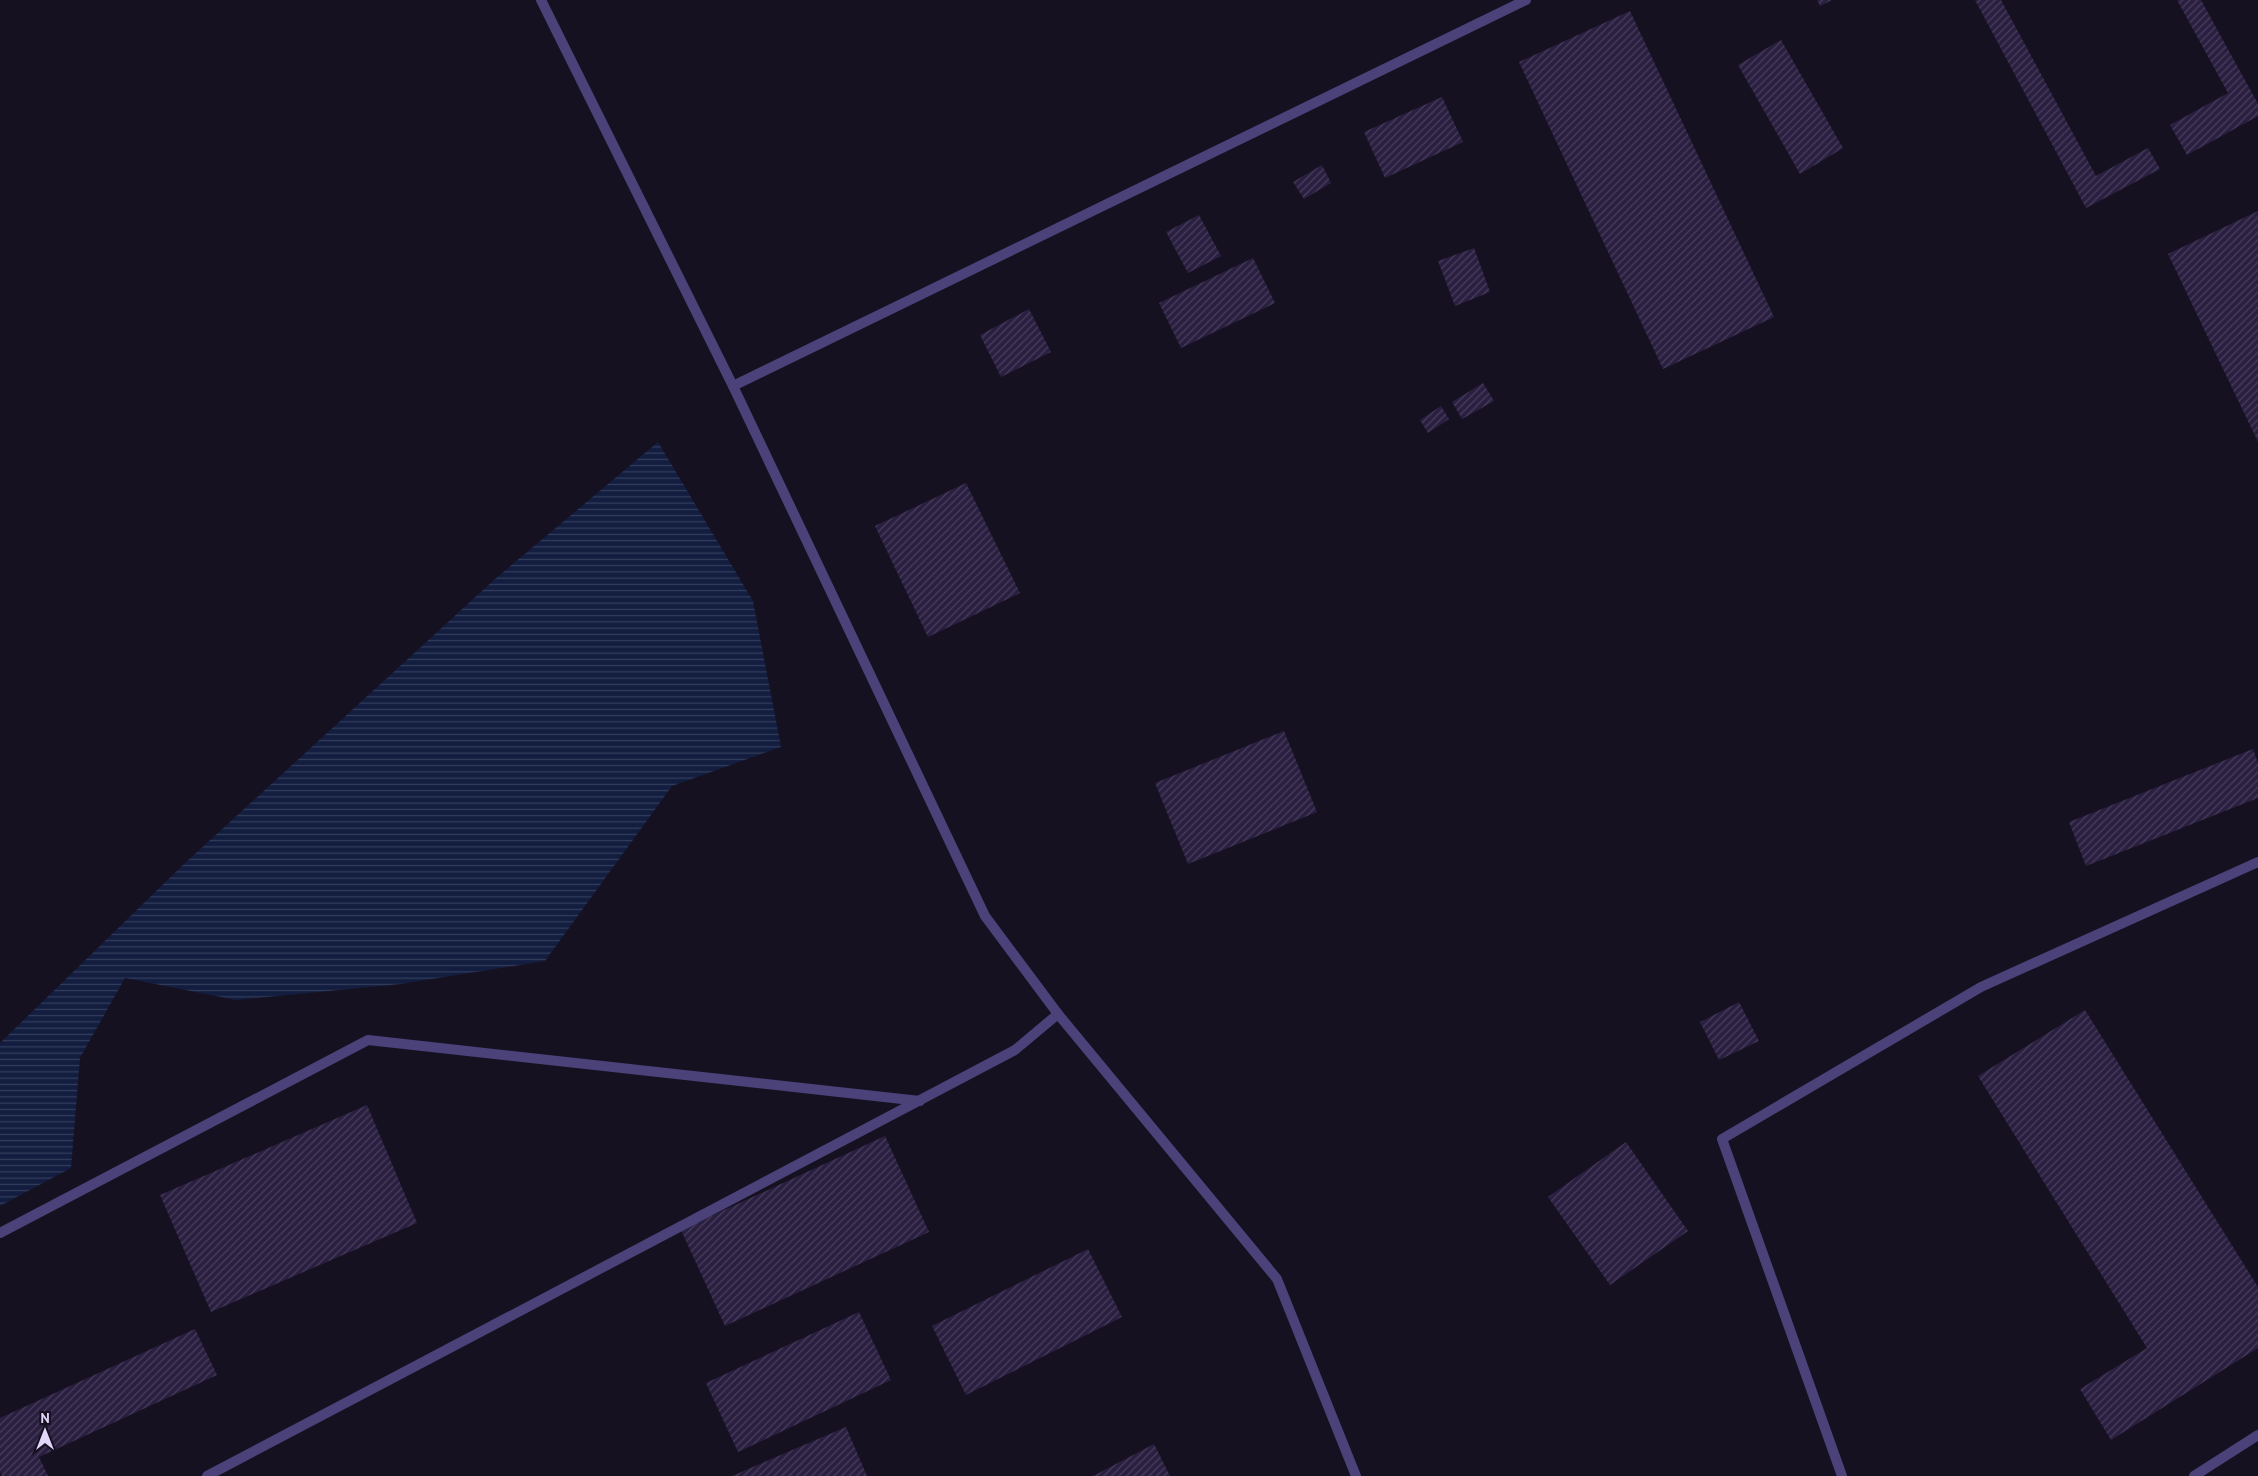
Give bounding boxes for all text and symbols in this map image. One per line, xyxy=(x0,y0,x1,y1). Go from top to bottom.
north arrow xyxy=(20,1406,70,1456)
text: N xyxy=(40,1409,50,1427)

